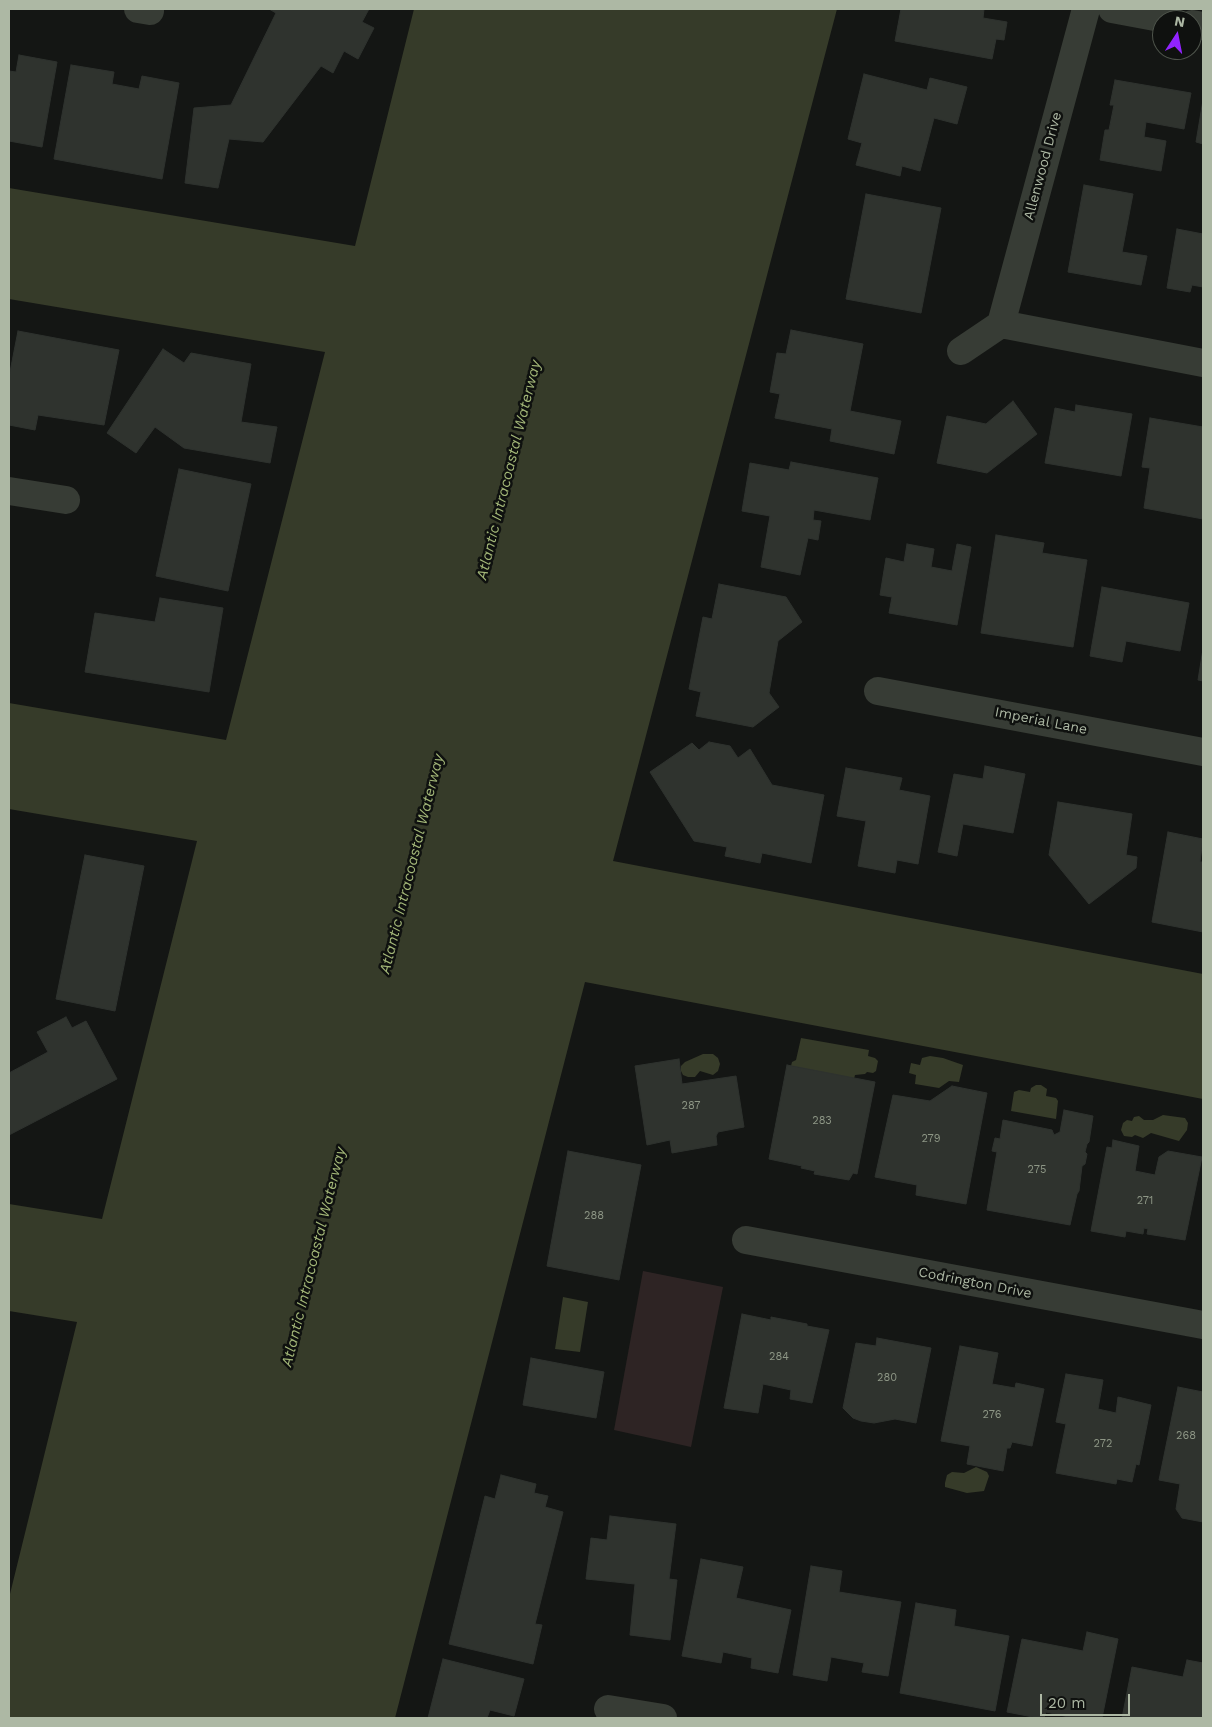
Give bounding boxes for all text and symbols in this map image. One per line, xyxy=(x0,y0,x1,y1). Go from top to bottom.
north arrow xyxy=(1152,10,1202,60)
text: N xyxy=(1173,12,1186,30)
street label: Allenwood Drive xyxy=(1021,110,1065,222)
water label: Atlantic Intracoastal Waterway xyxy=(473,358,545,582)
street label: Imperial Lane xyxy=(993,704,1089,738)
water label: Atlantic Intracoastal Waterway xyxy=(376,752,448,976)
house number: 287 xyxy=(682,1099,700,1113)
house number: 283 xyxy=(812,1114,832,1128)
house number: 279 xyxy=(921,1132,941,1146)
water label: Atlantic Intracoastal Waterway xyxy=(278,1145,350,1369)
house number: 275 xyxy=(1028,1163,1046,1177)
house number: 271 xyxy=(1137,1194,1153,1208)
house number: 288 xyxy=(584,1209,604,1223)
street label: Codrington Drive xyxy=(917,1264,1033,1302)
house number: 284 xyxy=(769,1350,789,1364)
house number: 280 xyxy=(877,1371,897,1385)
house number: 276 xyxy=(983,1408,1001,1422)
house number: 268 xyxy=(1176,1429,1196,1443)
house number: 272 xyxy=(1094,1437,1112,1451)
scale bar xyxy=(1042,1684,1132,1716)
text: 20 m xyxy=(1048,1694,1086,1712)

